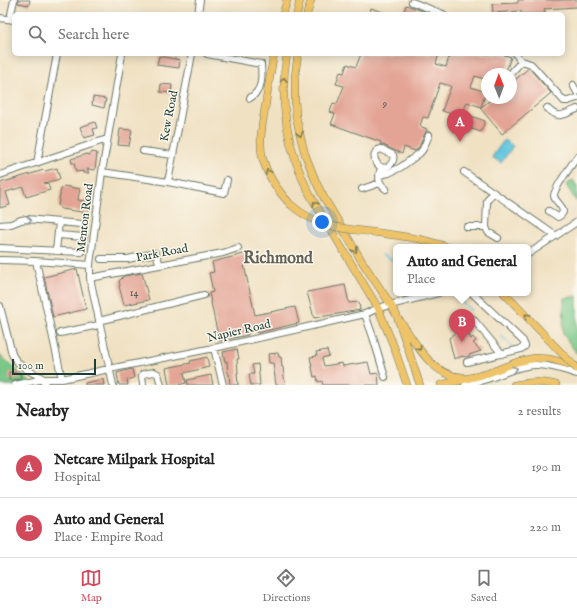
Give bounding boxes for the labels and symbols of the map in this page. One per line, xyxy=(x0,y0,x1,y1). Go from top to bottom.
north arrow xyxy=(481,68,517,104)
one-way arrow xyxy=(279,77,288,83)
street label: Kew Road xyxy=(157,89,181,143)
house number: 9 xyxy=(382,98,387,111)
pin: A xyxy=(447,109,473,142)
one-way arrow xyxy=(295,131,304,138)
one-way arrow xyxy=(265,169,273,176)
street label: Menton Road xyxy=(73,182,97,254)
one-way arrow xyxy=(312,201,320,208)
your location xyxy=(312,212,332,232)
one-way arrow xyxy=(26,216,32,224)
street label: Park Road xyxy=(135,241,190,265)
one-way arrow xyxy=(350,246,358,253)
district label: Richmond xyxy=(243,249,313,269)
house number: 14 xyxy=(130,287,138,300)
pin: B xyxy=(449,309,475,342)
one-way arrow xyxy=(525,314,532,321)
street label: Napier Road xyxy=(206,316,273,347)
one-way arrow xyxy=(414,343,421,350)
scale bar xyxy=(12,357,96,376)
one-way arrow xyxy=(511,365,518,374)

